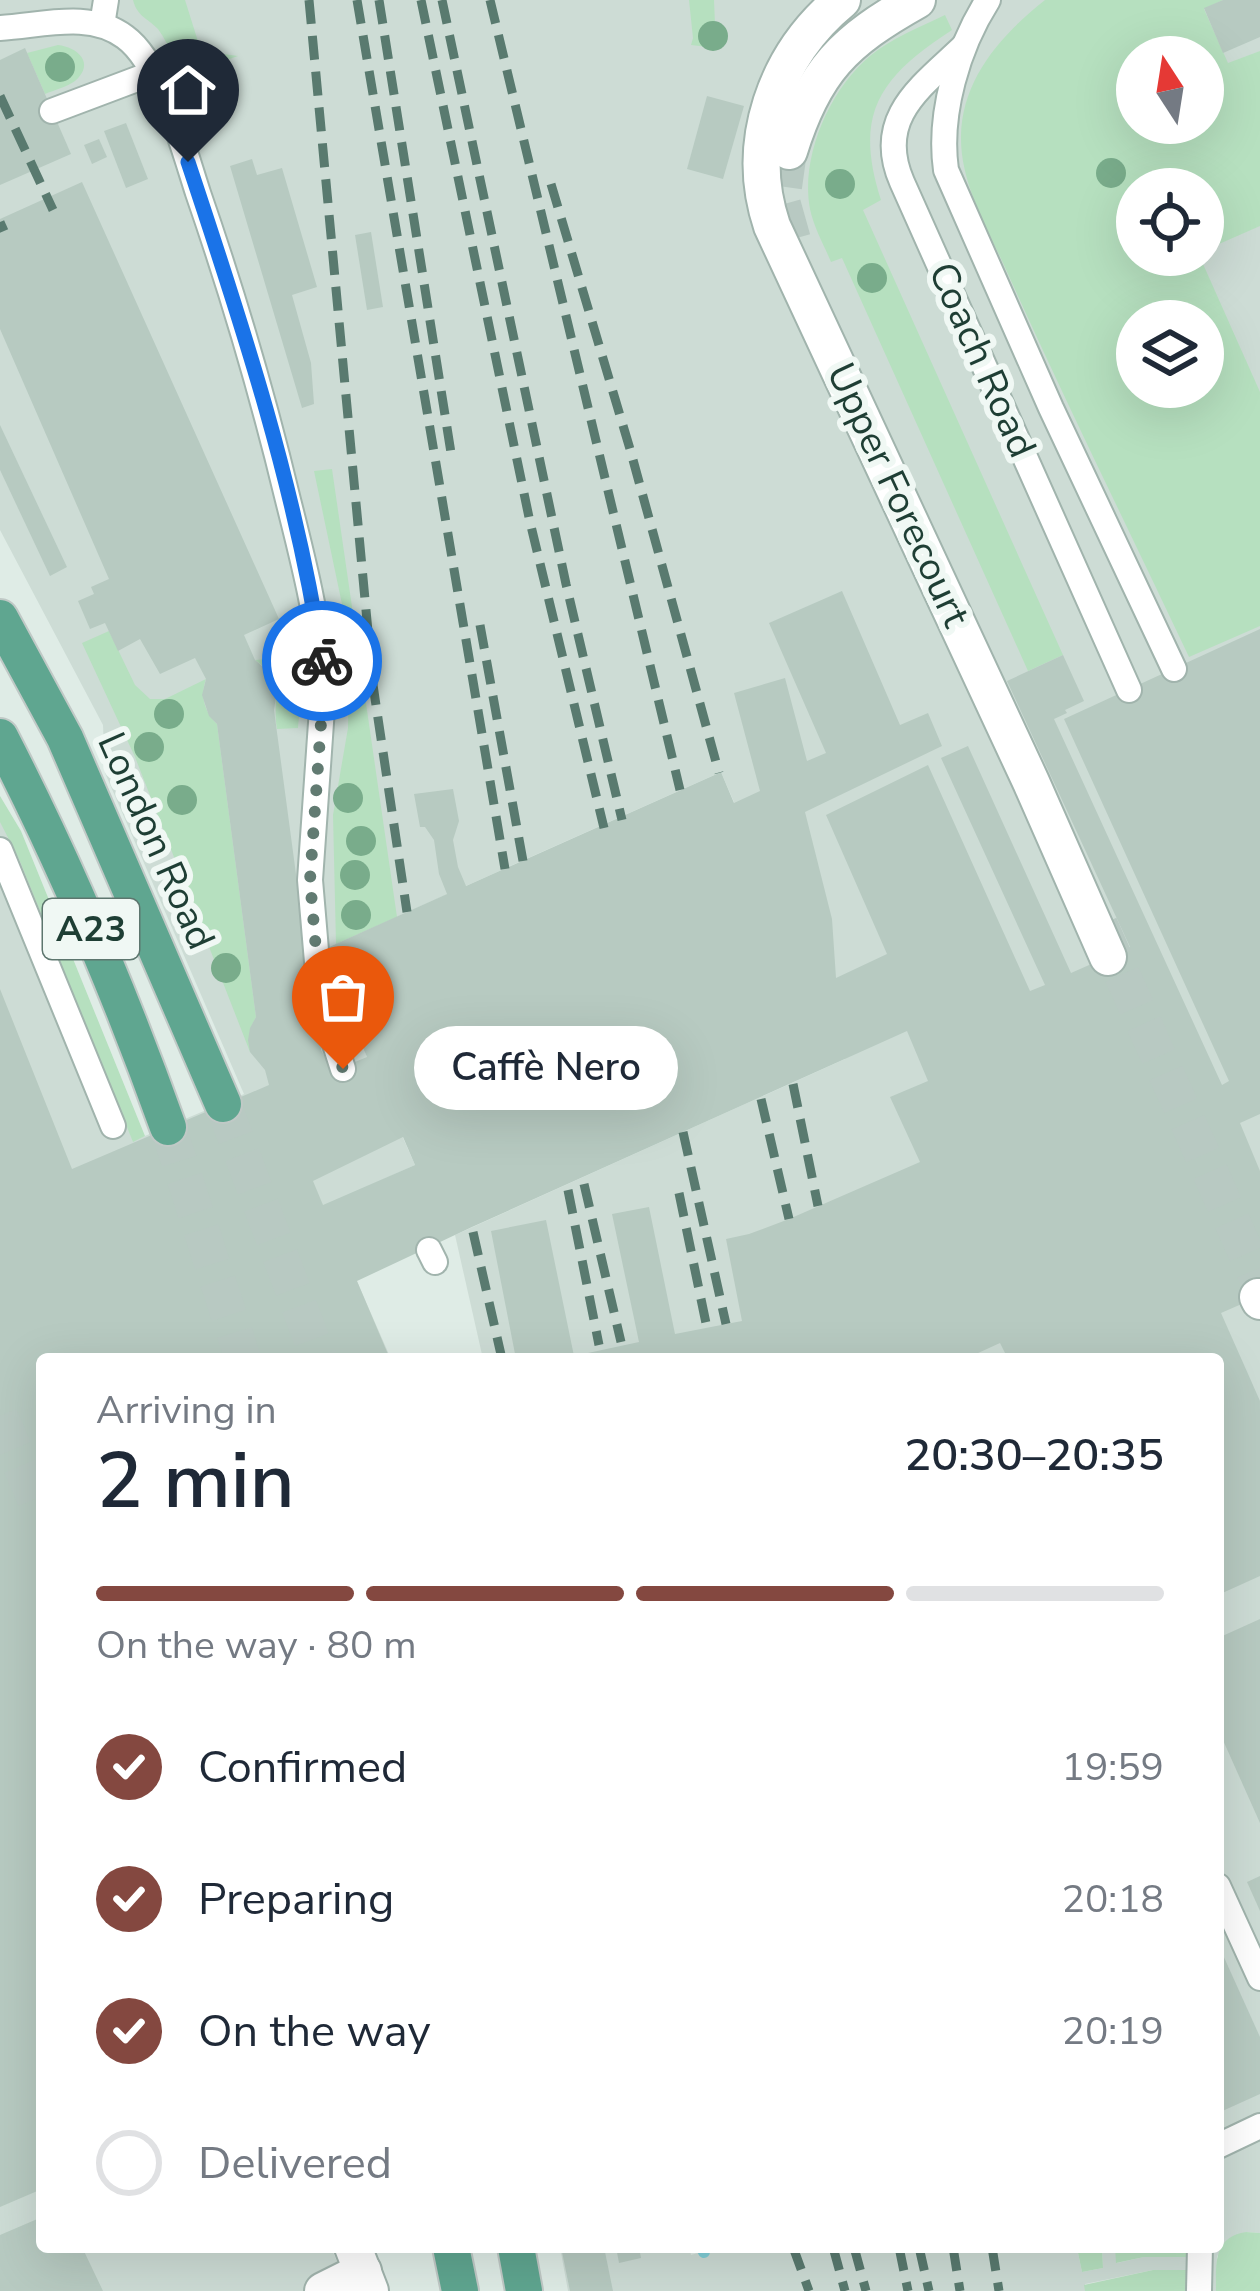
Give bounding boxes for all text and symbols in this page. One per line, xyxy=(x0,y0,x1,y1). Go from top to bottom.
north arrow xyxy=(1116,36,1224,144)
map controls xyxy=(1116,36,1224,408)
pin xyxy=(137,39,239,162)
icon: home xyxy=(155,57,221,123)
button: locate xyxy=(1116,168,1224,276)
street label: Coach Road xyxy=(915,254,1049,466)
button: layers xyxy=(1116,300,1224,408)
street label: Upper Forecourt xyxy=(814,355,982,636)
courier xyxy=(262,601,382,721)
icon: bike xyxy=(289,628,355,694)
street label: London Road xyxy=(85,724,227,958)
road number: A23 xyxy=(43,899,139,959)
pin xyxy=(292,946,394,1069)
icon: bag xyxy=(310,964,376,1030)
callout: Caffè Nero xyxy=(415,1027,679,1111)
text: Caffè Nero xyxy=(451,1041,641,1094)
text: Arriving in xyxy=(96,1384,277,1437)
text: 20:30–20:35 xyxy=(904,1425,1164,1486)
text: 2 min xyxy=(96,1428,295,1535)
text: On the way · 80 m xyxy=(96,1619,417,1672)
icon: check xyxy=(96,1734,162,1800)
text: Confirmed xyxy=(198,1737,407,1798)
text: 19:59 xyxy=(1062,1741,1164,1794)
icon: check xyxy=(96,1866,162,1932)
text: Preparing xyxy=(198,1869,394,1930)
text: 20:18 xyxy=(1062,1873,1164,1926)
icon: check xyxy=(96,1998,162,2064)
text: On the way xyxy=(198,2001,431,2062)
text: 20:19 xyxy=(1062,2005,1164,2058)
text: Delivered xyxy=(198,2133,392,2194)

